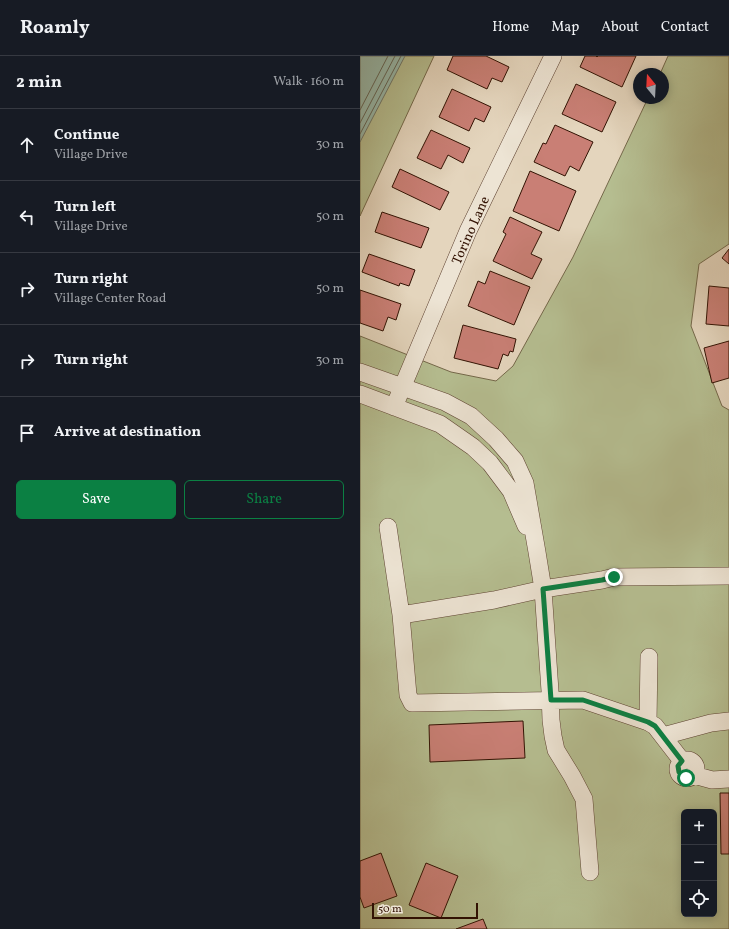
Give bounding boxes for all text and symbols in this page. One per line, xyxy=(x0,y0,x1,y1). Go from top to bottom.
text: Roamly xyxy=(20,15,90,41)
text: Home xyxy=(492,18,529,37)
text: Map xyxy=(551,18,579,37)
text: About xyxy=(601,18,639,37)
text: Contact xyxy=(661,18,709,37)
north arrow xyxy=(633,68,669,104)
text: 2 min xyxy=(16,71,62,94)
text: Walk · 160 m xyxy=(273,73,344,91)
text: Continue xyxy=(54,125,119,146)
icon: ahead xyxy=(16,134,38,156)
text: 30 m xyxy=(316,136,344,154)
text: Village Drive xyxy=(54,146,128,164)
street label: Torino Lane xyxy=(448,193,495,268)
text: Turn left xyxy=(54,197,116,218)
icon: left xyxy=(16,206,38,228)
text: 50 m xyxy=(316,208,344,226)
text: Village Drive xyxy=(54,218,128,236)
text: Turn right xyxy=(54,269,128,290)
icon: right xyxy=(16,278,38,300)
text: 50 m xyxy=(316,280,344,298)
text: Village Center Road xyxy=(54,290,166,308)
icon: right xyxy=(16,350,38,372)
text: Turn right xyxy=(54,350,128,371)
text: 30 m xyxy=(316,352,344,370)
icon: arrive xyxy=(16,422,38,444)
text: Arrive at destination xyxy=(54,422,201,443)
button: Save xyxy=(16,480,176,519)
button: Share xyxy=(184,480,344,519)
route end xyxy=(605,568,623,586)
route start xyxy=(677,769,695,787)
map controls xyxy=(681,809,717,917)
button: + xyxy=(681,809,717,845)
button: − xyxy=(681,845,717,881)
button: locate xyxy=(681,881,717,917)
scale bar xyxy=(372,901,478,920)
text: 50 m xyxy=(378,902,402,917)

